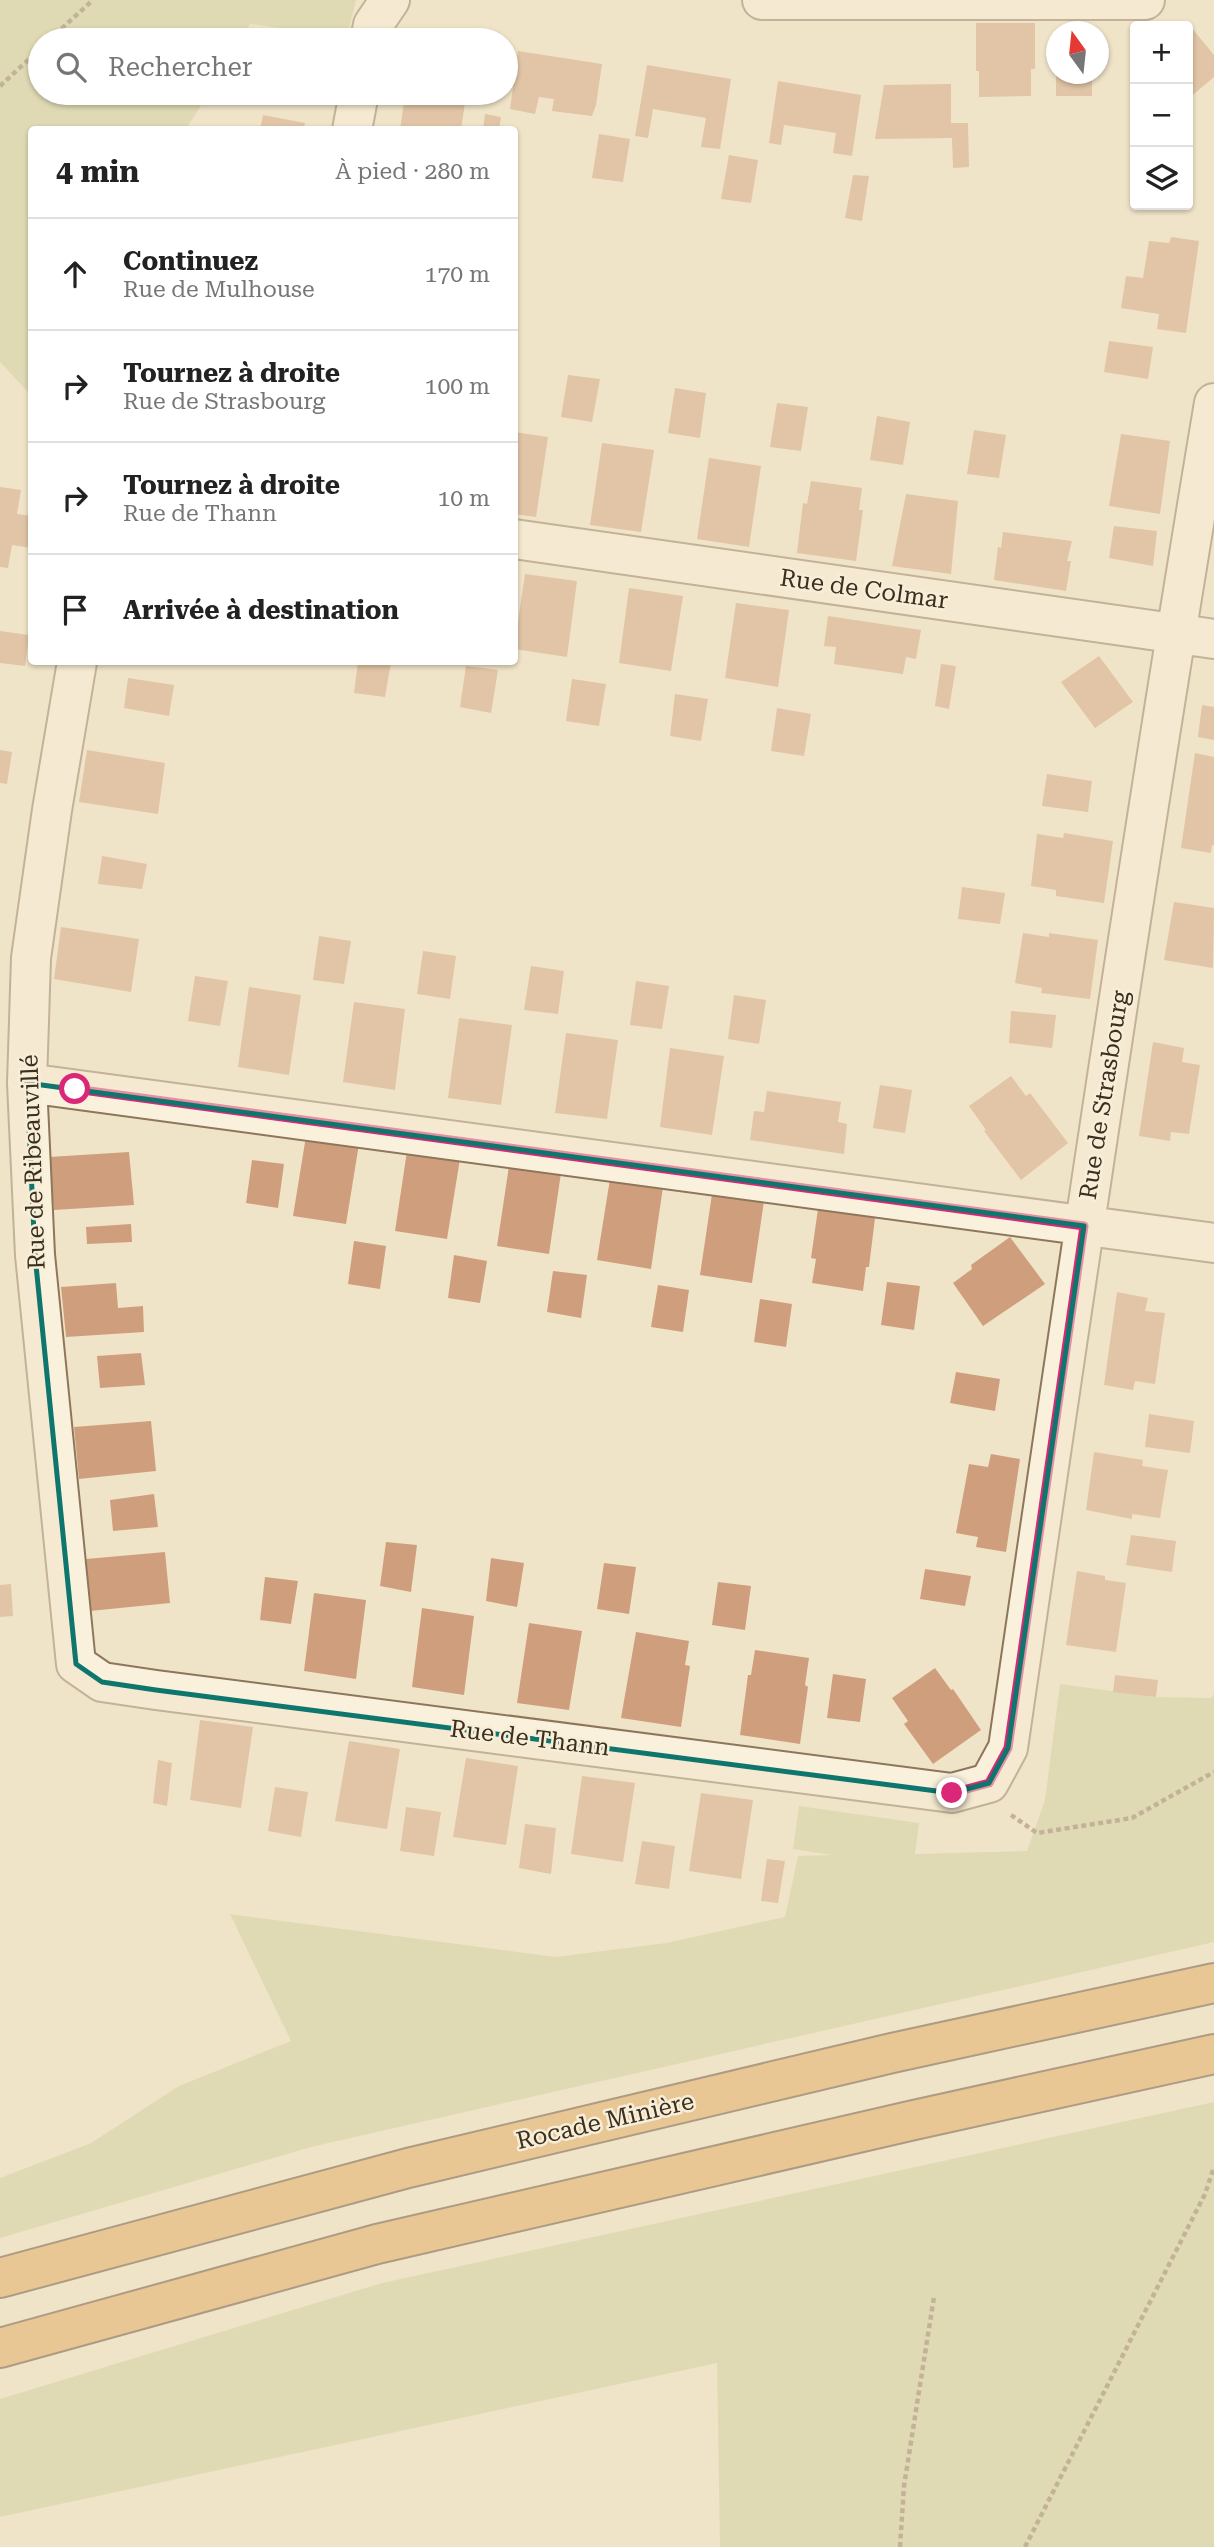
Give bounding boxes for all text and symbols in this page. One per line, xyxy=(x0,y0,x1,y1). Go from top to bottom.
north arrow xyxy=(1046,21,1109,84)
map controls xyxy=(1130,21,1193,210)
button: + xyxy=(1130,21,1193,84)
search box xyxy=(28,28,518,105)
icon: search xyxy=(52,48,90,86)
text: Rechercher xyxy=(108,52,252,82)
button: − xyxy=(1130,84,1193,147)
button: layers xyxy=(1130,147,1193,210)
text: 4 min xyxy=(56,154,139,189)
text: À pied · 280 m xyxy=(335,158,490,185)
text: Continuez xyxy=(123,246,258,276)
icon: ahead xyxy=(56,255,94,293)
text: 170 m xyxy=(425,261,490,288)
text: Rue de Mulhouse xyxy=(123,276,315,303)
text: Tournez à droite xyxy=(123,358,340,388)
icon: right xyxy=(56,367,94,405)
text: 100 m xyxy=(425,373,490,400)
text: Rue de Strasbourg xyxy=(123,388,325,415)
text: Tournez à droite xyxy=(123,470,340,500)
icon: right xyxy=(56,479,94,517)
text: 10 m xyxy=(437,485,490,512)
text: Rue de Thann xyxy=(123,500,277,527)
street label: Rue de Colmar xyxy=(778,563,950,615)
icon: arrive xyxy=(56,591,94,629)
text: Arrivée à destination xyxy=(123,595,399,625)
street label: Rue de Strasbourg xyxy=(1074,988,1134,1201)
street label: Rue de Ribeauvillé xyxy=(15,1054,51,1270)
route start xyxy=(59,1073,90,1104)
street label: Rue de Thann xyxy=(449,1714,611,1762)
route end xyxy=(936,1777,967,1808)
street label: Rocade Minière xyxy=(513,2087,697,2155)

